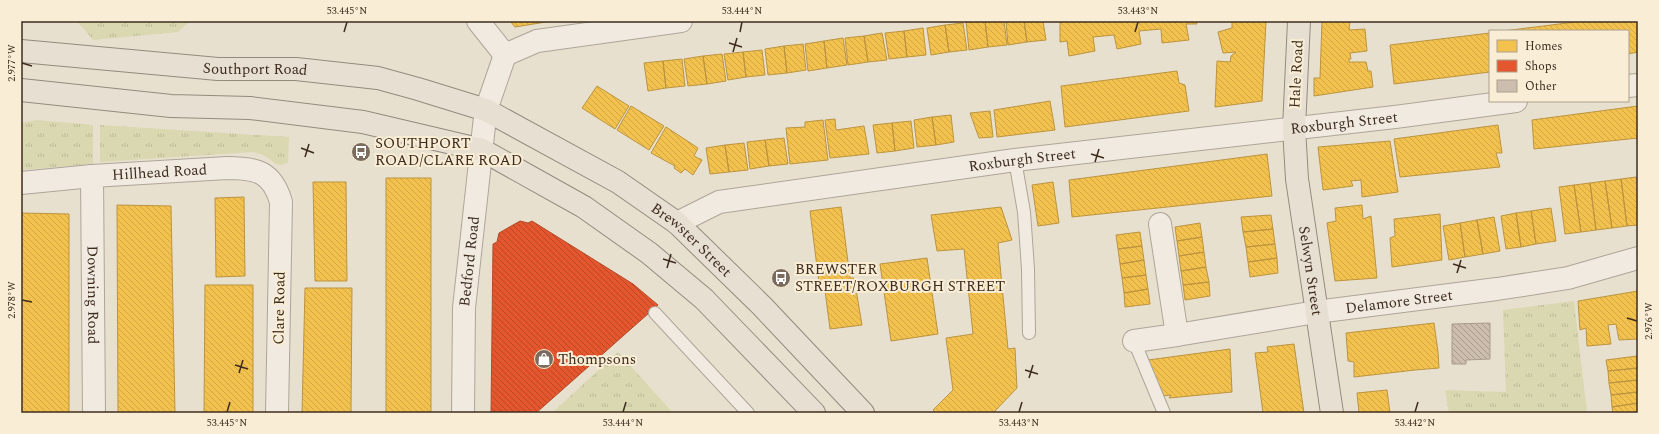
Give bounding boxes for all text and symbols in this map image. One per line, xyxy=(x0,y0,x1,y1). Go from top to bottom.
text: 53.445°N xyxy=(327,3,367,19)
text: 53.444°N xyxy=(722,3,762,19)
text: 53.443°N xyxy=(1118,3,1158,19)
legend xyxy=(1489,30,1629,102)
text: Homes xyxy=(1525,37,1563,56)
street label: Hale Road xyxy=(1283,39,1310,109)
text: 2.977°W xyxy=(4,44,20,82)
street label: Southport Road xyxy=(202,57,309,82)
text: Shops xyxy=(1525,57,1557,76)
text: Other xyxy=(1525,77,1557,96)
street label: Roxburgh Street xyxy=(1289,106,1399,141)
place label: SOUTHPORT ROAD/CLARE ROAD xyxy=(375,132,522,172)
bus stop icon: SOUTHPORT ROAD/CLARE ROAD xyxy=(350,141,372,163)
street label: Roxburgh Street xyxy=(967,142,1077,178)
street label: Hillhead Road xyxy=(111,158,208,187)
street label: Brewster Street xyxy=(646,197,737,283)
street label: Bedford Road xyxy=(453,215,486,308)
street label: Selwyn Street xyxy=(1292,224,1328,317)
street label: Downing Road xyxy=(81,245,104,345)
place label: BREWSTER STREET/ROXBURGH STREET xyxy=(795,258,1005,298)
bus stop icon: BREWSTER STREET/ROXBURGH STREET xyxy=(770,267,792,289)
street label: Clare Road xyxy=(267,271,292,345)
text: 2.978°W xyxy=(4,281,20,319)
street label: Delamore Street xyxy=(1344,284,1454,320)
text: 2.976°W xyxy=(1641,302,1657,340)
shop icon: Thompsons xyxy=(533,348,555,370)
place label: Thompsons xyxy=(558,348,636,371)
text: 53.445°N xyxy=(207,415,247,431)
text: 53.444°N xyxy=(603,415,643,431)
text: 53.443°N xyxy=(999,415,1039,431)
text: 53.442°N xyxy=(1395,415,1435,431)

